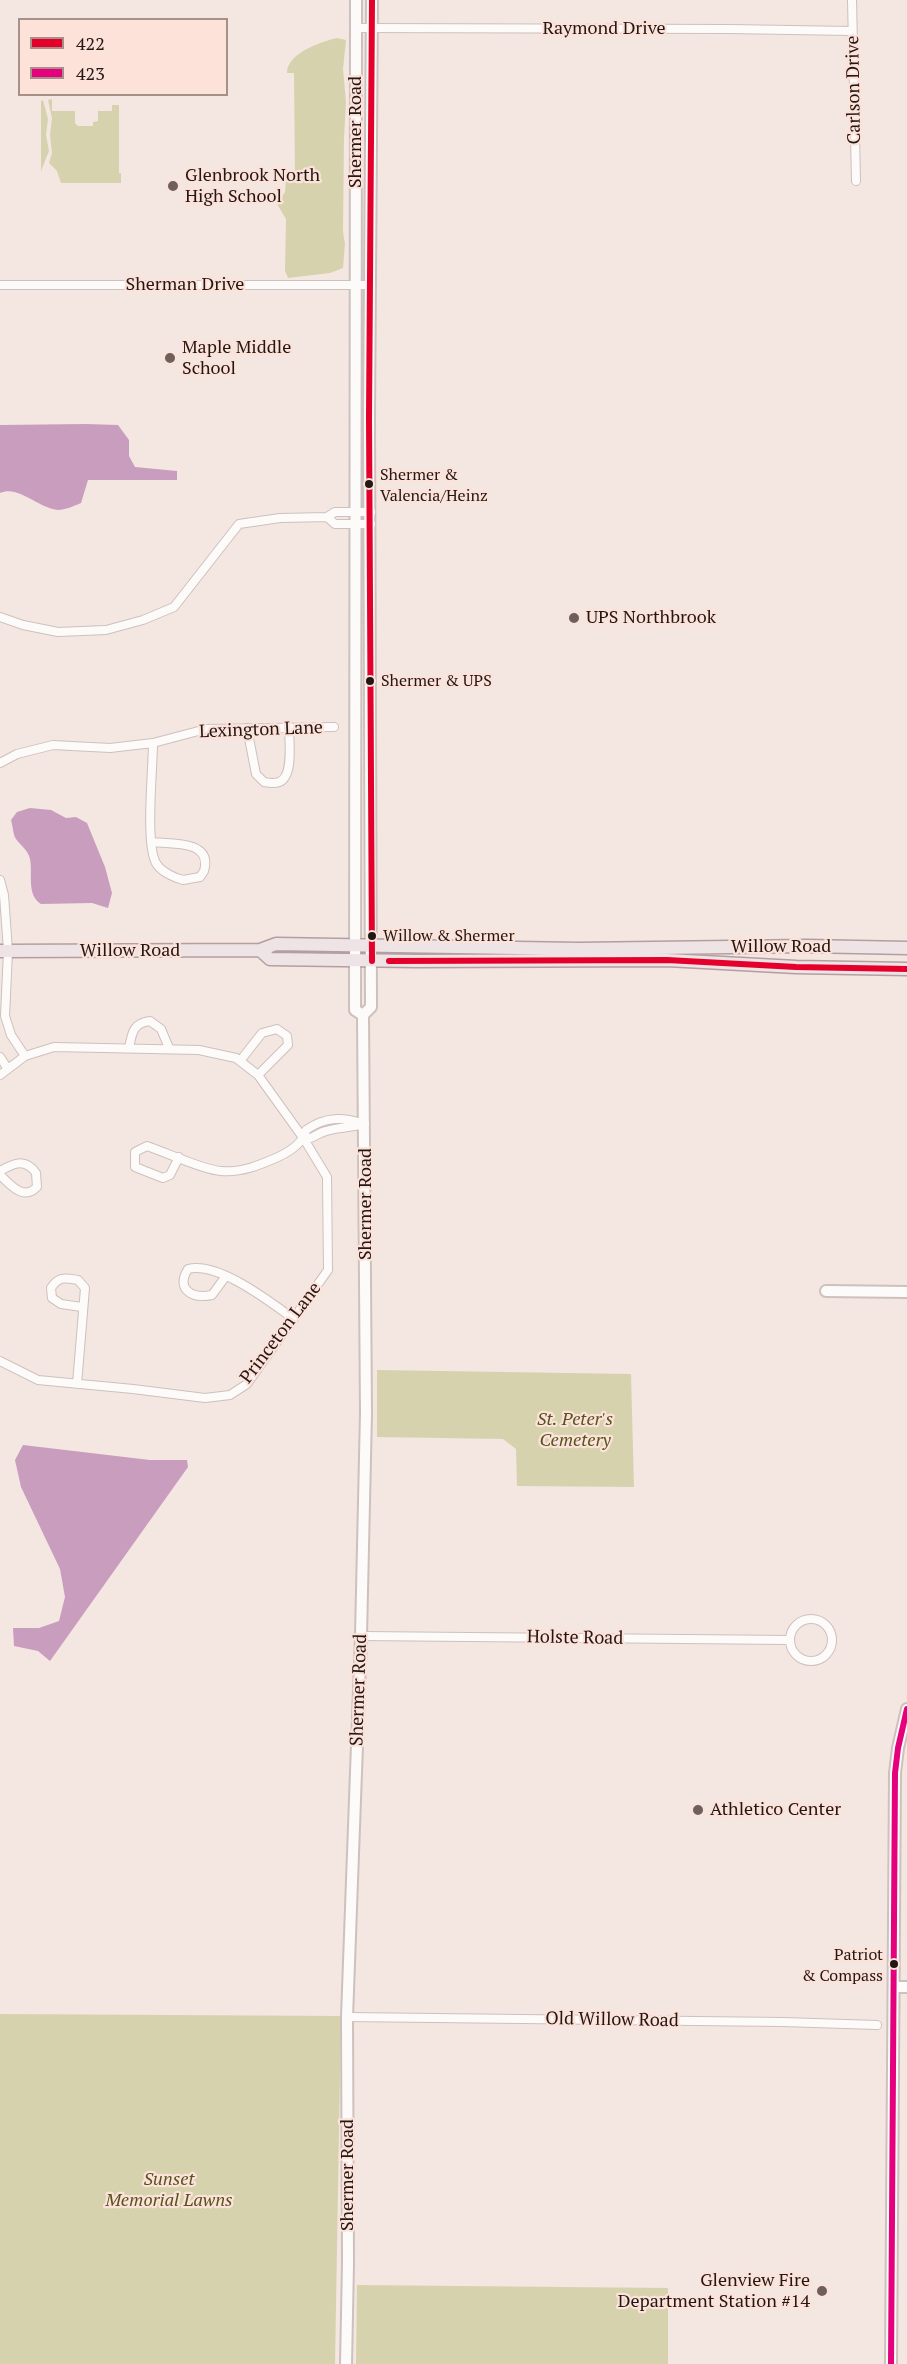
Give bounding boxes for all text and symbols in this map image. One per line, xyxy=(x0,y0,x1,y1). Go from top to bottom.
legend xyxy=(18,18,228,96)
street label: Raymond Drive xyxy=(542,18,666,40)
text: 422 xyxy=(76,31,105,55)
street label: Carlson Drive xyxy=(842,35,866,145)
text: 423 xyxy=(76,61,105,85)
street label: Shermer Road xyxy=(345,76,367,188)
place label: Glenbrook North High School xyxy=(185,165,320,207)
marker: Glenbrook North High School xyxy=(166,179,180,193)
street label: Sherman Drive xyxy=(126,274,244,296)
place label: Maple Middle School xyxy=(182,337,291,380)
marker: Maple Middle School xyxy=(163,351,177,365)
place label: Shermer & Valencia/Heinz xyxy=(380,465,488,503)
marker: Shermer & Valencia/Heinz xyxy=(363,478,375,490)
place label: UPS Northbrook xyxy=(586,607,716,629)
marker: UPS Northbrook xyxy=(567,611,581,625)
place label: Shermer & UPS xyxy=(381,671,492,691)
marker: Shermer & UPS xyxy=(364,675,376,687)
street label: Lexington Lane xyxy=(199,717,323,743)
place label: Willow & Shermer xyxy=(383,926,515,946)
marker: Willow & Shermer xyxy=(366,930,378,942)
street label: Willow Road xyxy=(731,936,831,958)
street label: Willow Road xyxy=(80,940,180,962)
street label: Shermer Road xyxy=(355,1148,377,1260)
street label: Princeton Lane xyxy=(236,1278,326,1388)
park label: St. Peter's Cemetery xyxy=(537,1409,613,1452)
street label: Holste Road xyxy=(527,1626,623,1650)
street label: Shermer Road xyxy=(346,1634,372,1746)
place label: Athletico Center xyxy=(710,1799,841,1821)
marker: Athletico Center xyxy=(691,1803,705,1817)
place label: Patriot & Compass xyxy=(802,1945,883,1983)
marker: Patriot & Compass xyxy=(888,1958,900,1970)
street label: Old Willow Road xyxy=(545,2008,679,2032)
street label: Shermer Road xyxy=(337,2119,359,2231)
park label: Sunset Memorial Lawns xyxy=(105,2169,233,2212)
place label: Glenview Fire Department Station #14 xyxy=(618,2270,810,2312)
marker: Glenview Fire Department Station #14 xyxy=(815,2284,829,2298)

